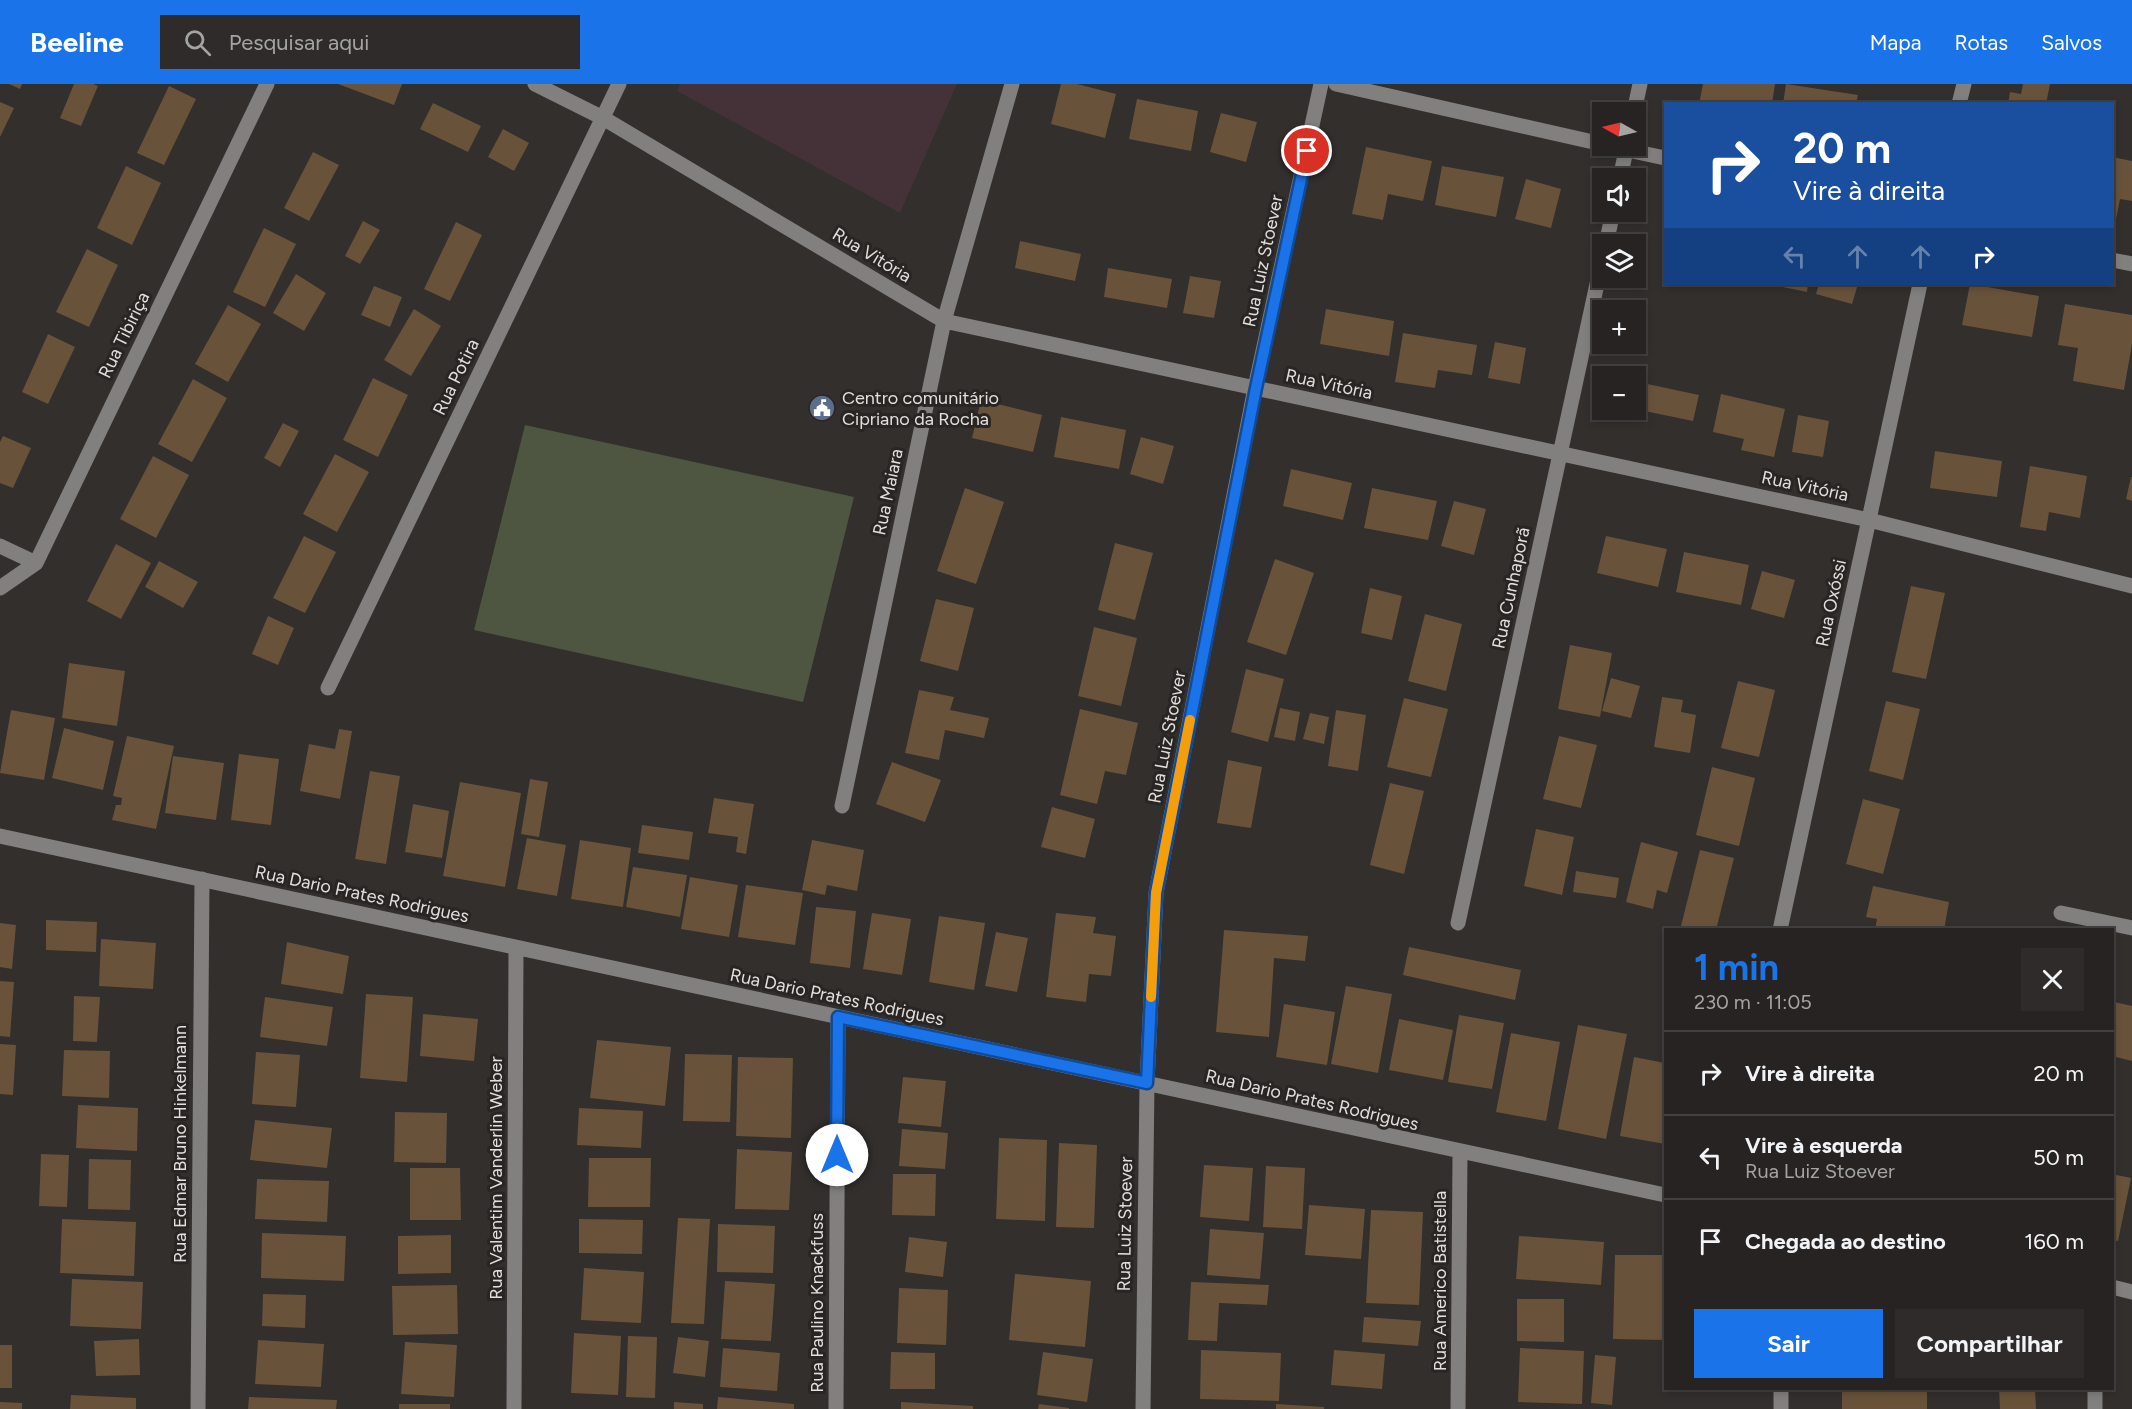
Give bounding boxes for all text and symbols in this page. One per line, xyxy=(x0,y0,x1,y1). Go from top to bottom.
search box xyxy=(160,15,580,69)
text: Beeline xyxy=(30,25,124,59)
icon: search xyxy=(181,26,214,59)
text: Pesquisar aqui xyxy=(229,29,369,56)
text: Mapa xyxy=(1870,30,1921,55)
text: Rotas xyxy=(1954,30,2008,55)
text: Salvos xyxy=(2041,30,2102,55)
north arrow xyxy=(1592,102,1646,156)
map controls xyxy=(1592,102,1646,420)
text: 20 m xyxy=(1793,123,1891,174)
pin xyxy=(1281,125,1332,176)
icon: right xyxy=(1694,126,1772,204)
icon: arrive xyxy=(1290,134,1323,167)
button: sound xyxy=(1592,168,1646,222)
text: Vire à direita xyxy=(1793,174,1945,207)
street label: Rua Luiz Stoever xyxy=(1238,193,1288,329)
street label: Rua Vitória xyxy=(829,223,915,287)
button: layers xyxy=(1592,234,1646,288)
icon: left xyxy=(1778,240,1811,273)
icon: ahead xyxy=(1841,240,1874,273)
icon: ahead xyxy=(1904,240,1937,273)
icon: right xyxy=(1967,240,2000,273)
street label: Rua Tibiriça xyxy=(94,288,154,382)
button: + xyxy=(1592,300,1646,354)
street label: Rua Potira xyxy=(428,335,484,419)
street label: Rua Vitória xyxy=(1284,364,1374,404)
button: − xyxy=(1592,366,1646,420)
place label: Centro comunitário Cipriano da Rocha xyxy=(842,387,999,430)
public building icon: Centro comunitário Cipriano da Rocha xyxy=(807,393,837,423)
street label: Rua Maiara xyxy=(868,447,908,537)
street label: Rua Vitória xyxy=(1760,466,1850,506)
street label: Rua Cunhaporã xyxy=(1487,525,1535,651)
street label: Rua Oxóssi xyxy=(1811,557,1851,649)
street label: Rua Luiz Stoever xyxy=(1143,669,1191,805)
street label: Rua Dario Prates Rodrigues xyxy=(253,861,471,927)
text: 1 min xyxy=(1694,946,1779,989)
button: close xyxy=(2021,948,2084,1011)
street label: Rua Dario Prates Rodrigues xyxy=(728,964,946,1030)
text: 230 m · 11:05 xyxy=(1694,990,1812,1014)
street label: Rua Edmar Bruno Hinkelmann xyxy=(169,1025,191,1263)
street label: Rua Valentim Vanderlin Weber xyxy=(485,1056,507,1300)
icon: right xyxy=(1694,1057,1727,1090)
text: Vire à direita xyxy=(1745,1060,1875,1087)
text: 20 m xyxy=(2033,1060,2084,1087)
street label: Rua Dario Prates Rodrigues xyxy=(1203,1065,1421,1135)
position arrow xyxy=(805,1123,869,1187)
text: Vire à esquerda xyxy=(1745,1132,1903,1159)
icon: left xyxy=(1694,1141,1727,1174)
text: 50 m xyxy=(2033,1144,2084,1171)
street label: Rua Luiz Stoever xyxy=(1113,1156,1137,1292)
text: Rua Luiz Stoever xyxy=(1745,1159,1895,1183)
street label: Rua Americo Batistella xyxy=(1429,1191,1451,1371)
street label: Rua Paulino Knackfuss xyxy=(806,1213,828,1393)
icon: arrive xyxy=(1694,1225,1727,1258)
text: Chegada ao destino xyxy=(1745,1228,1946,1255)
text: 160 m xyxy=(2024,1228,2084,1255)
button: Sair xyxy=(1694,1309,1883,1378)
button: Compartilhar xyxy=(1895,1309,2084,1378)

